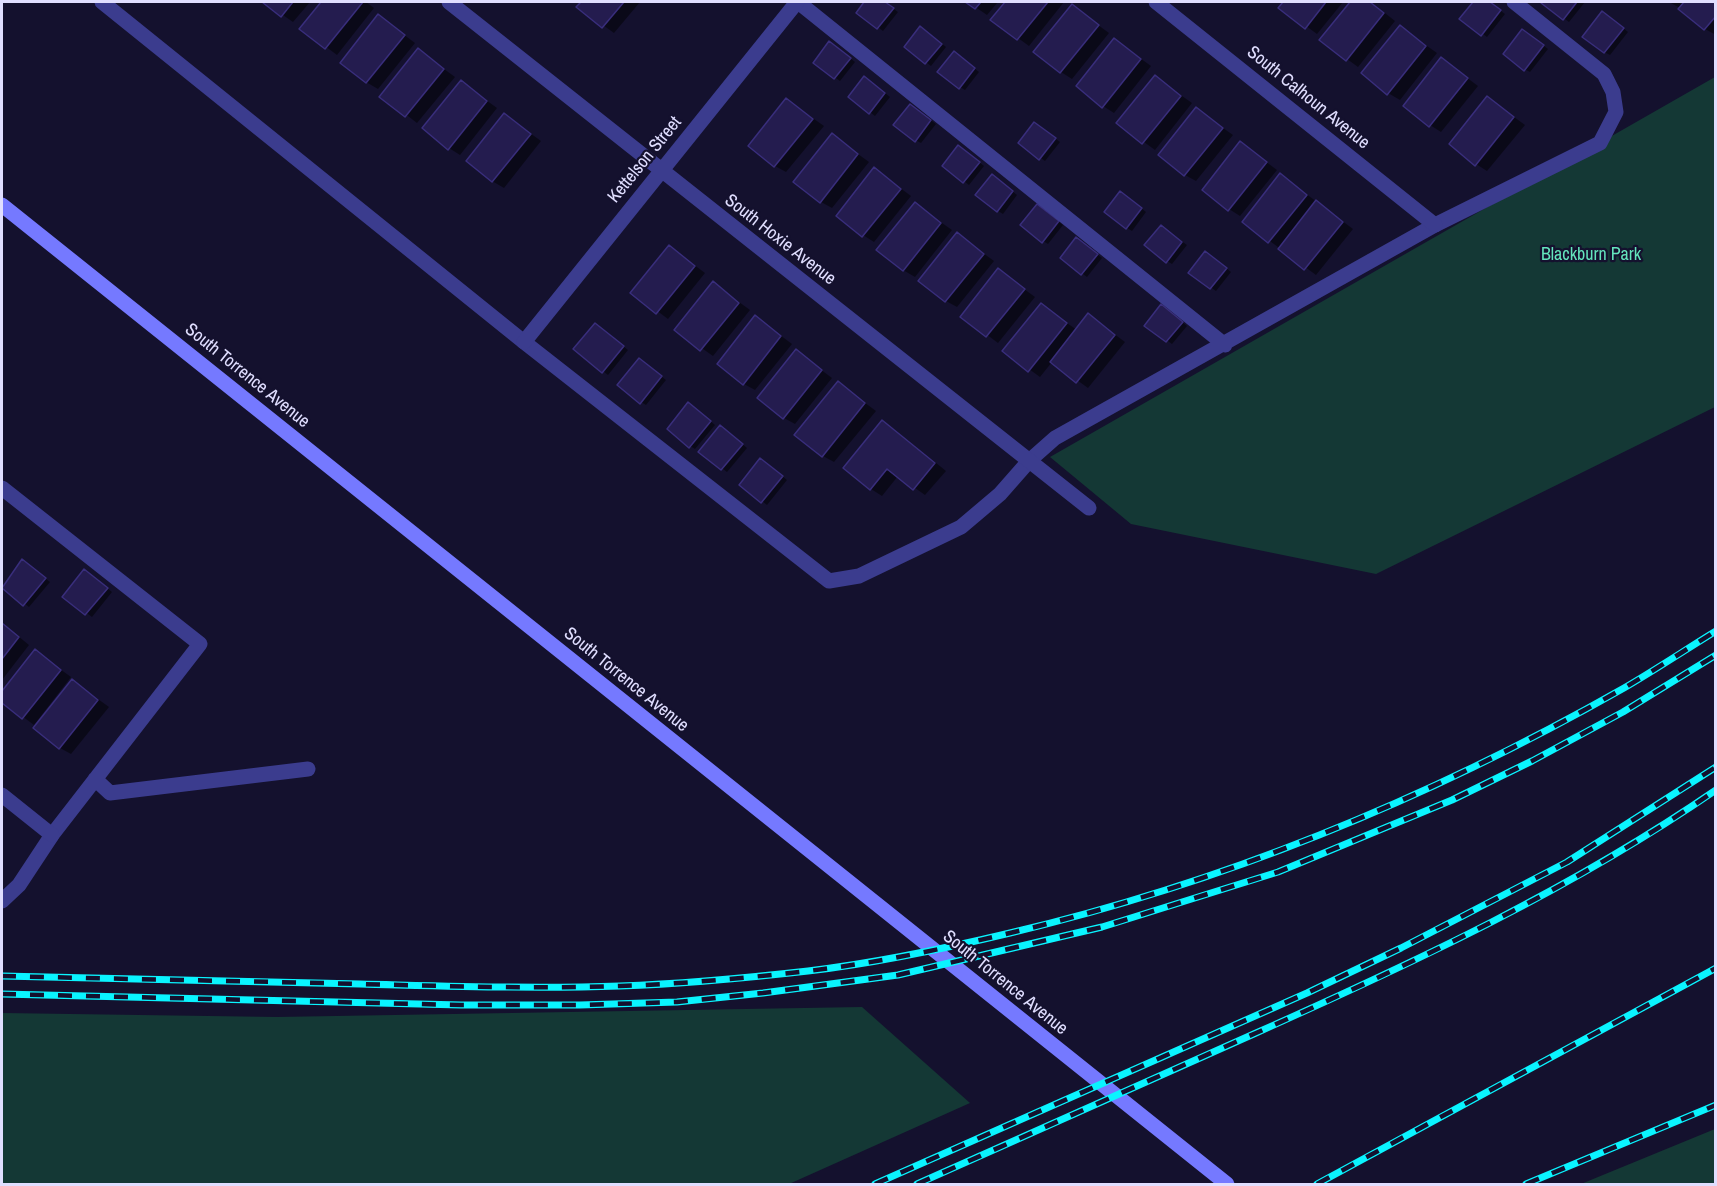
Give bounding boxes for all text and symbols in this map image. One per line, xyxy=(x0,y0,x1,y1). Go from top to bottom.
street label: South Calhoun Avenue xyxy=(1242,42,1374,154)
street label: Kettelson Street xyxy=(604,112,686,208)
street label: South Hoxie Avenue xyxy=(720,190,840,290)
park label: Blackburn Park xyxy=(1541,244,1641,266)
street label: South Torrence Avenue xyxy=(180,319,314,433)
street label: South Torrence Avenue xyxy=(559,623,693,737)
street label: South Torrence Avenue xyxy=(938,926,1072,1040)

